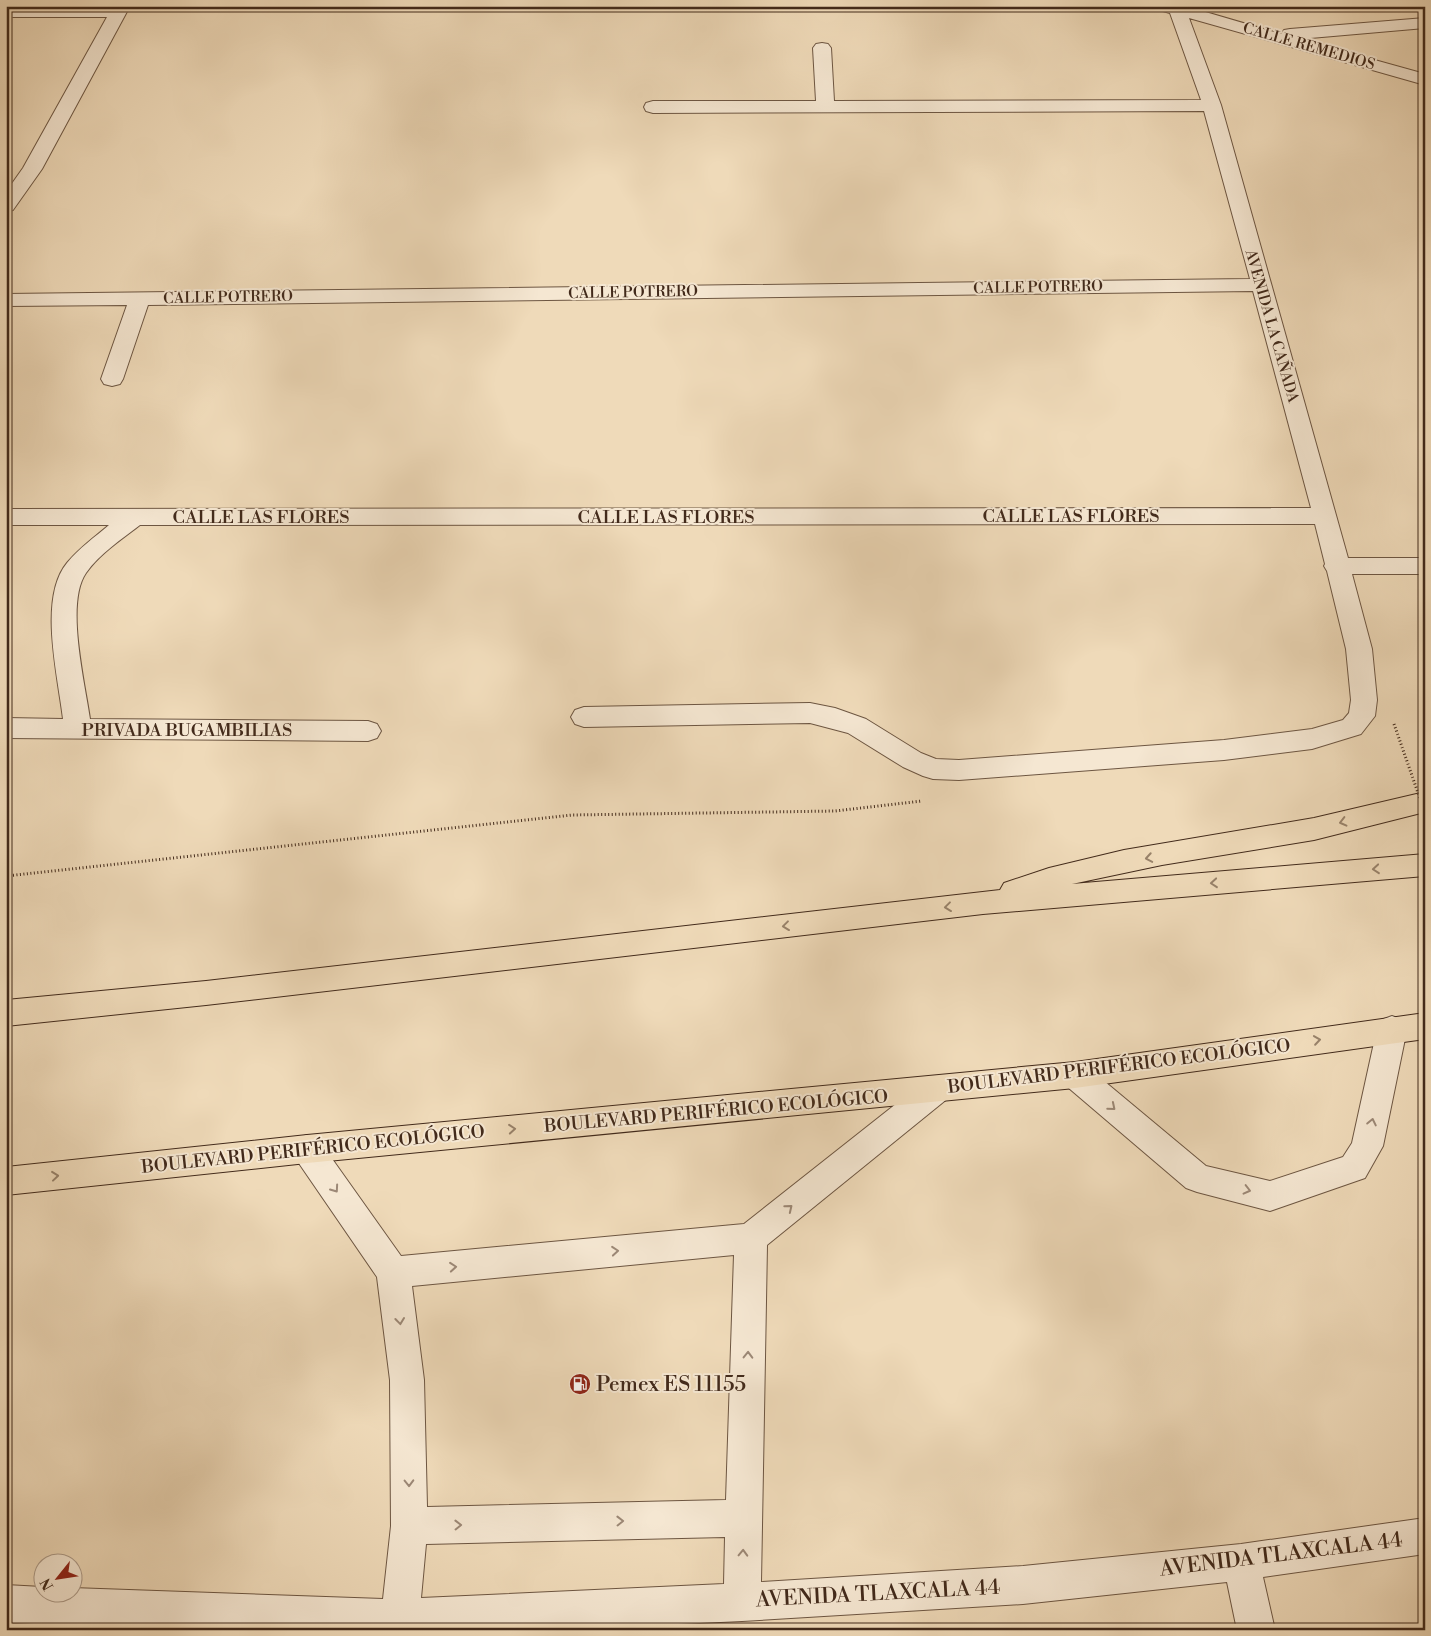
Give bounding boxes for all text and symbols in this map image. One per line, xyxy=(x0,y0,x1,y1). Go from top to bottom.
street label: CALLE REMEDIOS xyxy=(1241,19,1377,74)
street label: AVENIDA LA CAÑADA xyxy=(1240,246,1304,405)
street label: CALLE POTRERO xyxy=(973,277,1103,298)
street label: CALLE POTRERO xyxy=(568,282,698,303)
street label: CALLE POTRERO xyxy=(163,287,293,308)
street label: CALLE LAS FLORES xyxy=(982,505,1160,528)
street label: CALLE LAS FLORES xyxy=(172,506,350,529)
street label: CALLE LAS FLORES xyxy=(577,506,755,529)
street label: PRIVADA BUGAMBILIAS xyxy=(82,719,292,742)
one-way arrow xyxy=(1339,816,1348,827)
one-way arrow xyxy=(1145,852,1154,862)
one-way arrow xyxy=(1372,863,1380,874)
one-way arrow xyxy=(1210,877,1218,888)
one-way arrow xyxy=(944,901,952,912)
one-way arrow xyxy=(782,920,790,931)
street label: BOULEVARD PERIFÉRICO ECOLÓGICO xyxy=(945,1034,1292,1099)
one-way arrow xyxy=(1314,1035,1322,1046)
street label: BOULEVARD PERIFÉRICO ECOLÓGICO xyxy=(542,1085,889,1138)
one-way arrow xyxy=(1106,1101,1115,1109)
one-way arrow xyxy=(1367,1117,1377,1126)
street label: BOULEVARD PERIFÉRICO ECOLÓGICO xyxy=(139,1120,486,1179)
one-way arrow xyxy=(509,1124,517,1135)
one-way arrow xyxy=(51,1171,59,1182)
one-way arrow xyxy=(329,1183,338,1192)
one-way arrow xyxy=(1243,1185,1251,1195)
one-way arrow xyxy=(783,1205,792,1214)
one-way arrow xyxy=(611,1246,619,1257)
one-way arrow xyxy=(450,1262,458,1273)
one-way arrow xyxy=(394,1317,405,1325)
one-way arrow xyxy=(743,1351,753,1359)
fuel station icon: Pemex ES 11155 xyxy=(568,1372,592,1396)
place label: Pemex ES 11155 xyxy=(596,1372,746,1398)
one-way arrow xyxy=(404,1479,414,1487)
one-way arrow xyxy=(617,1516,625,1526)
one-way arrow xyxy=(454,1519,462,1530)
street label: AVENIDA TLAXCALA 44 xyxy=(1157,1527,1404,1583)
one-way arrow xyxy=(738,1549,748,1556)
north arrow xyxy=(32,1554,82,1604)
text: N xyxy=(37,1575,58,1593)
street label: AVENIDA TLAXCALA 44 xyxy=(754,1575,1001,1613)

